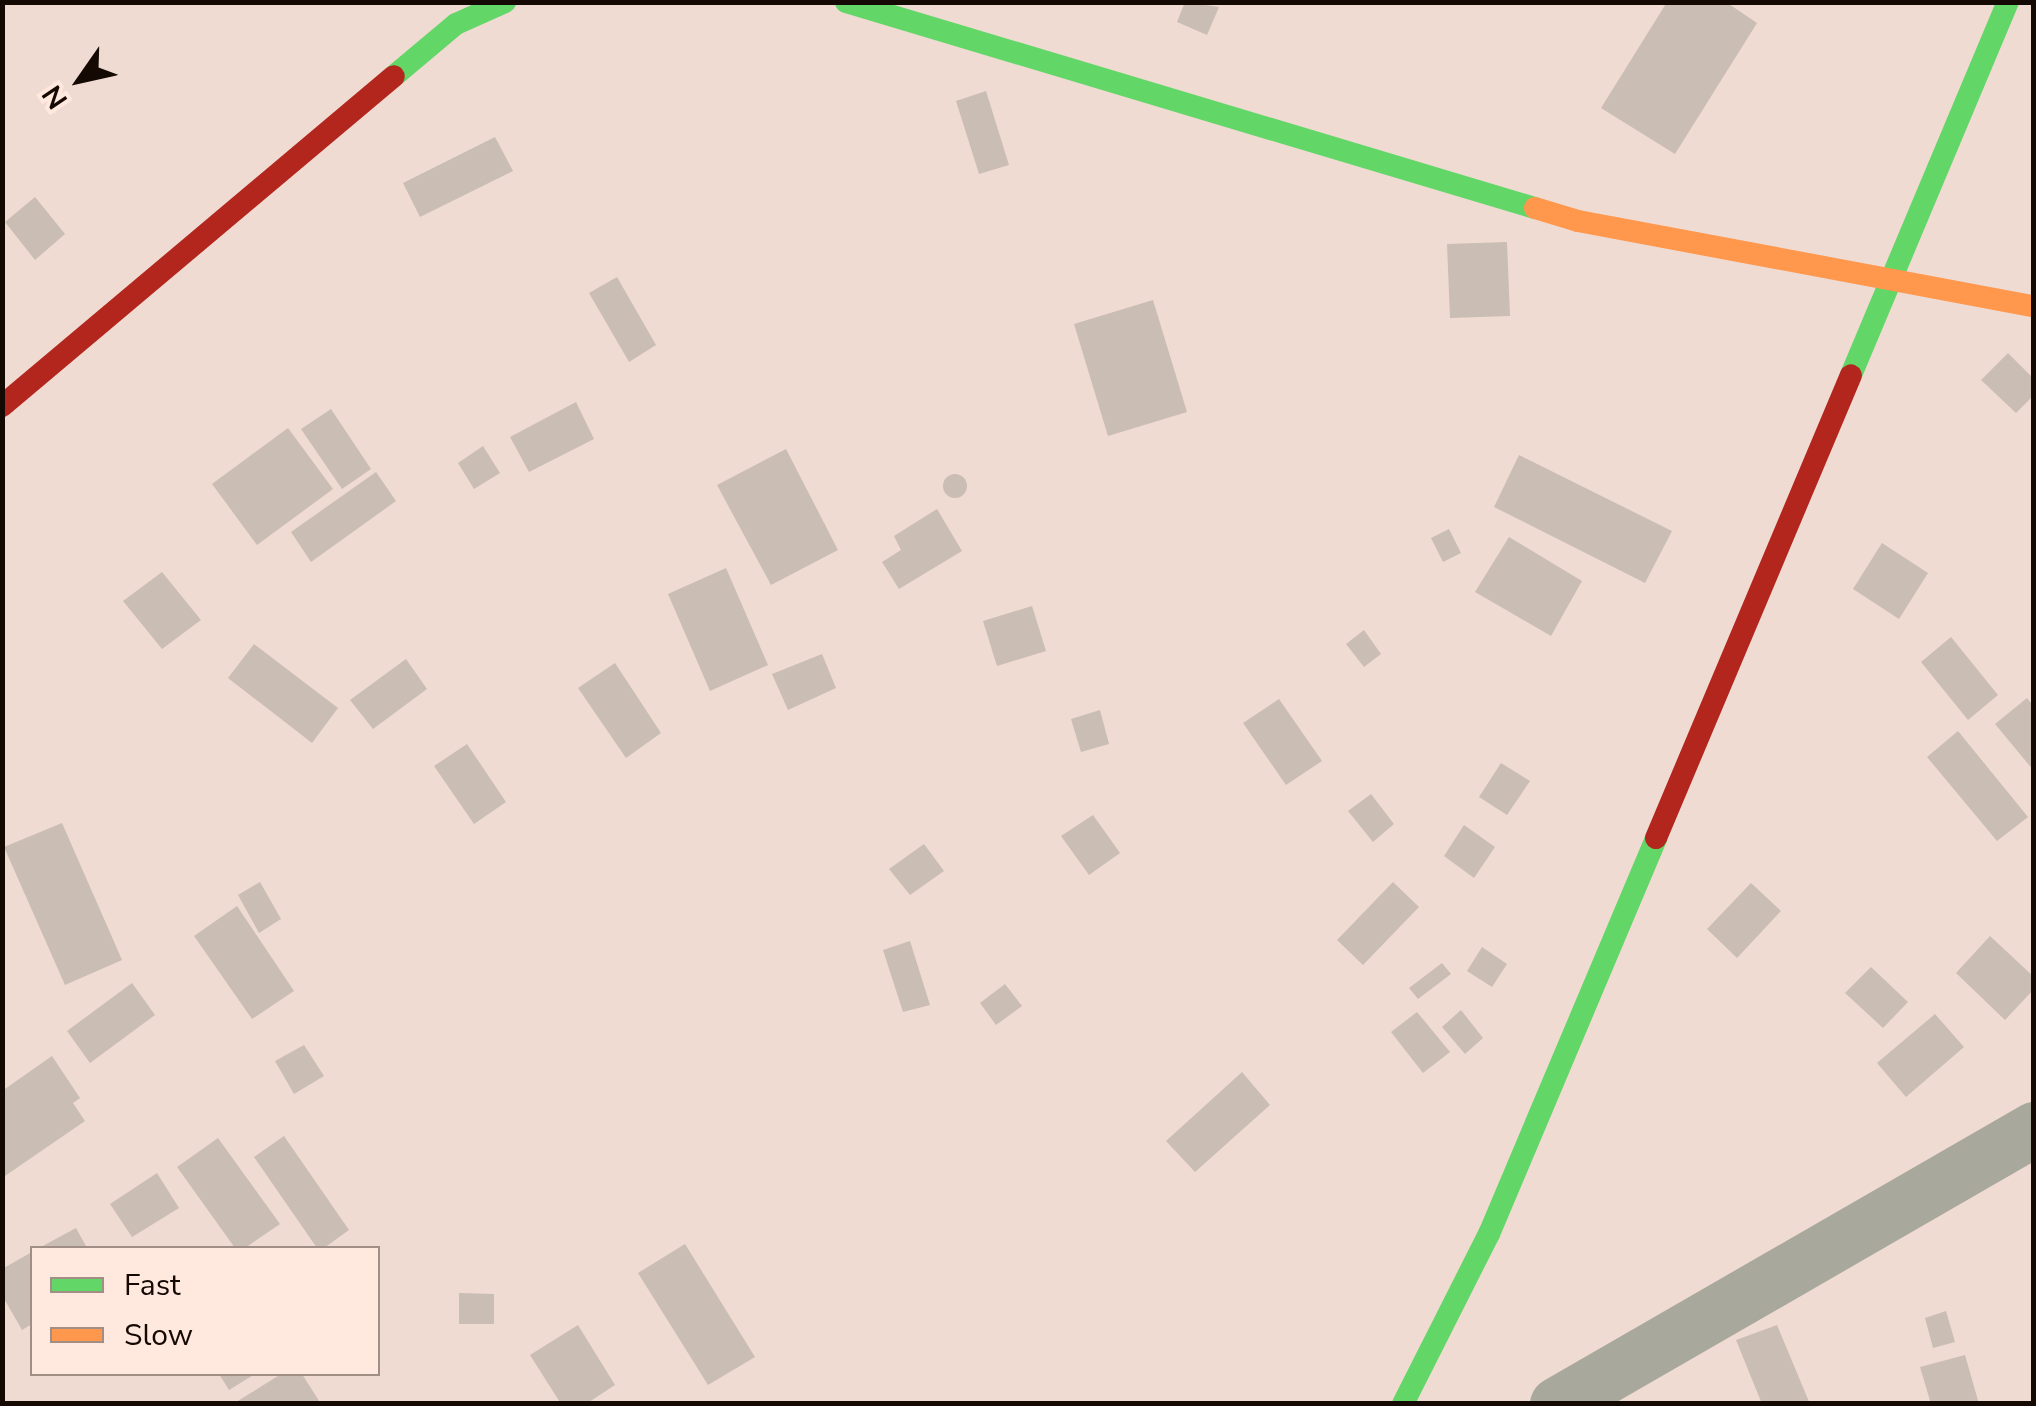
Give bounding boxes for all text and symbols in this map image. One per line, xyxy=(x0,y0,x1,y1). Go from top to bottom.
north arrow xyxy=(30,30,130,130)
text: N xyxy=(34,77,77,116)
legend xyxy=(30,1246,380,1376)
text: Fast xyxy=(124,1265,181,1306)
text: Slow xyxy=(124,1315,193,1356)

